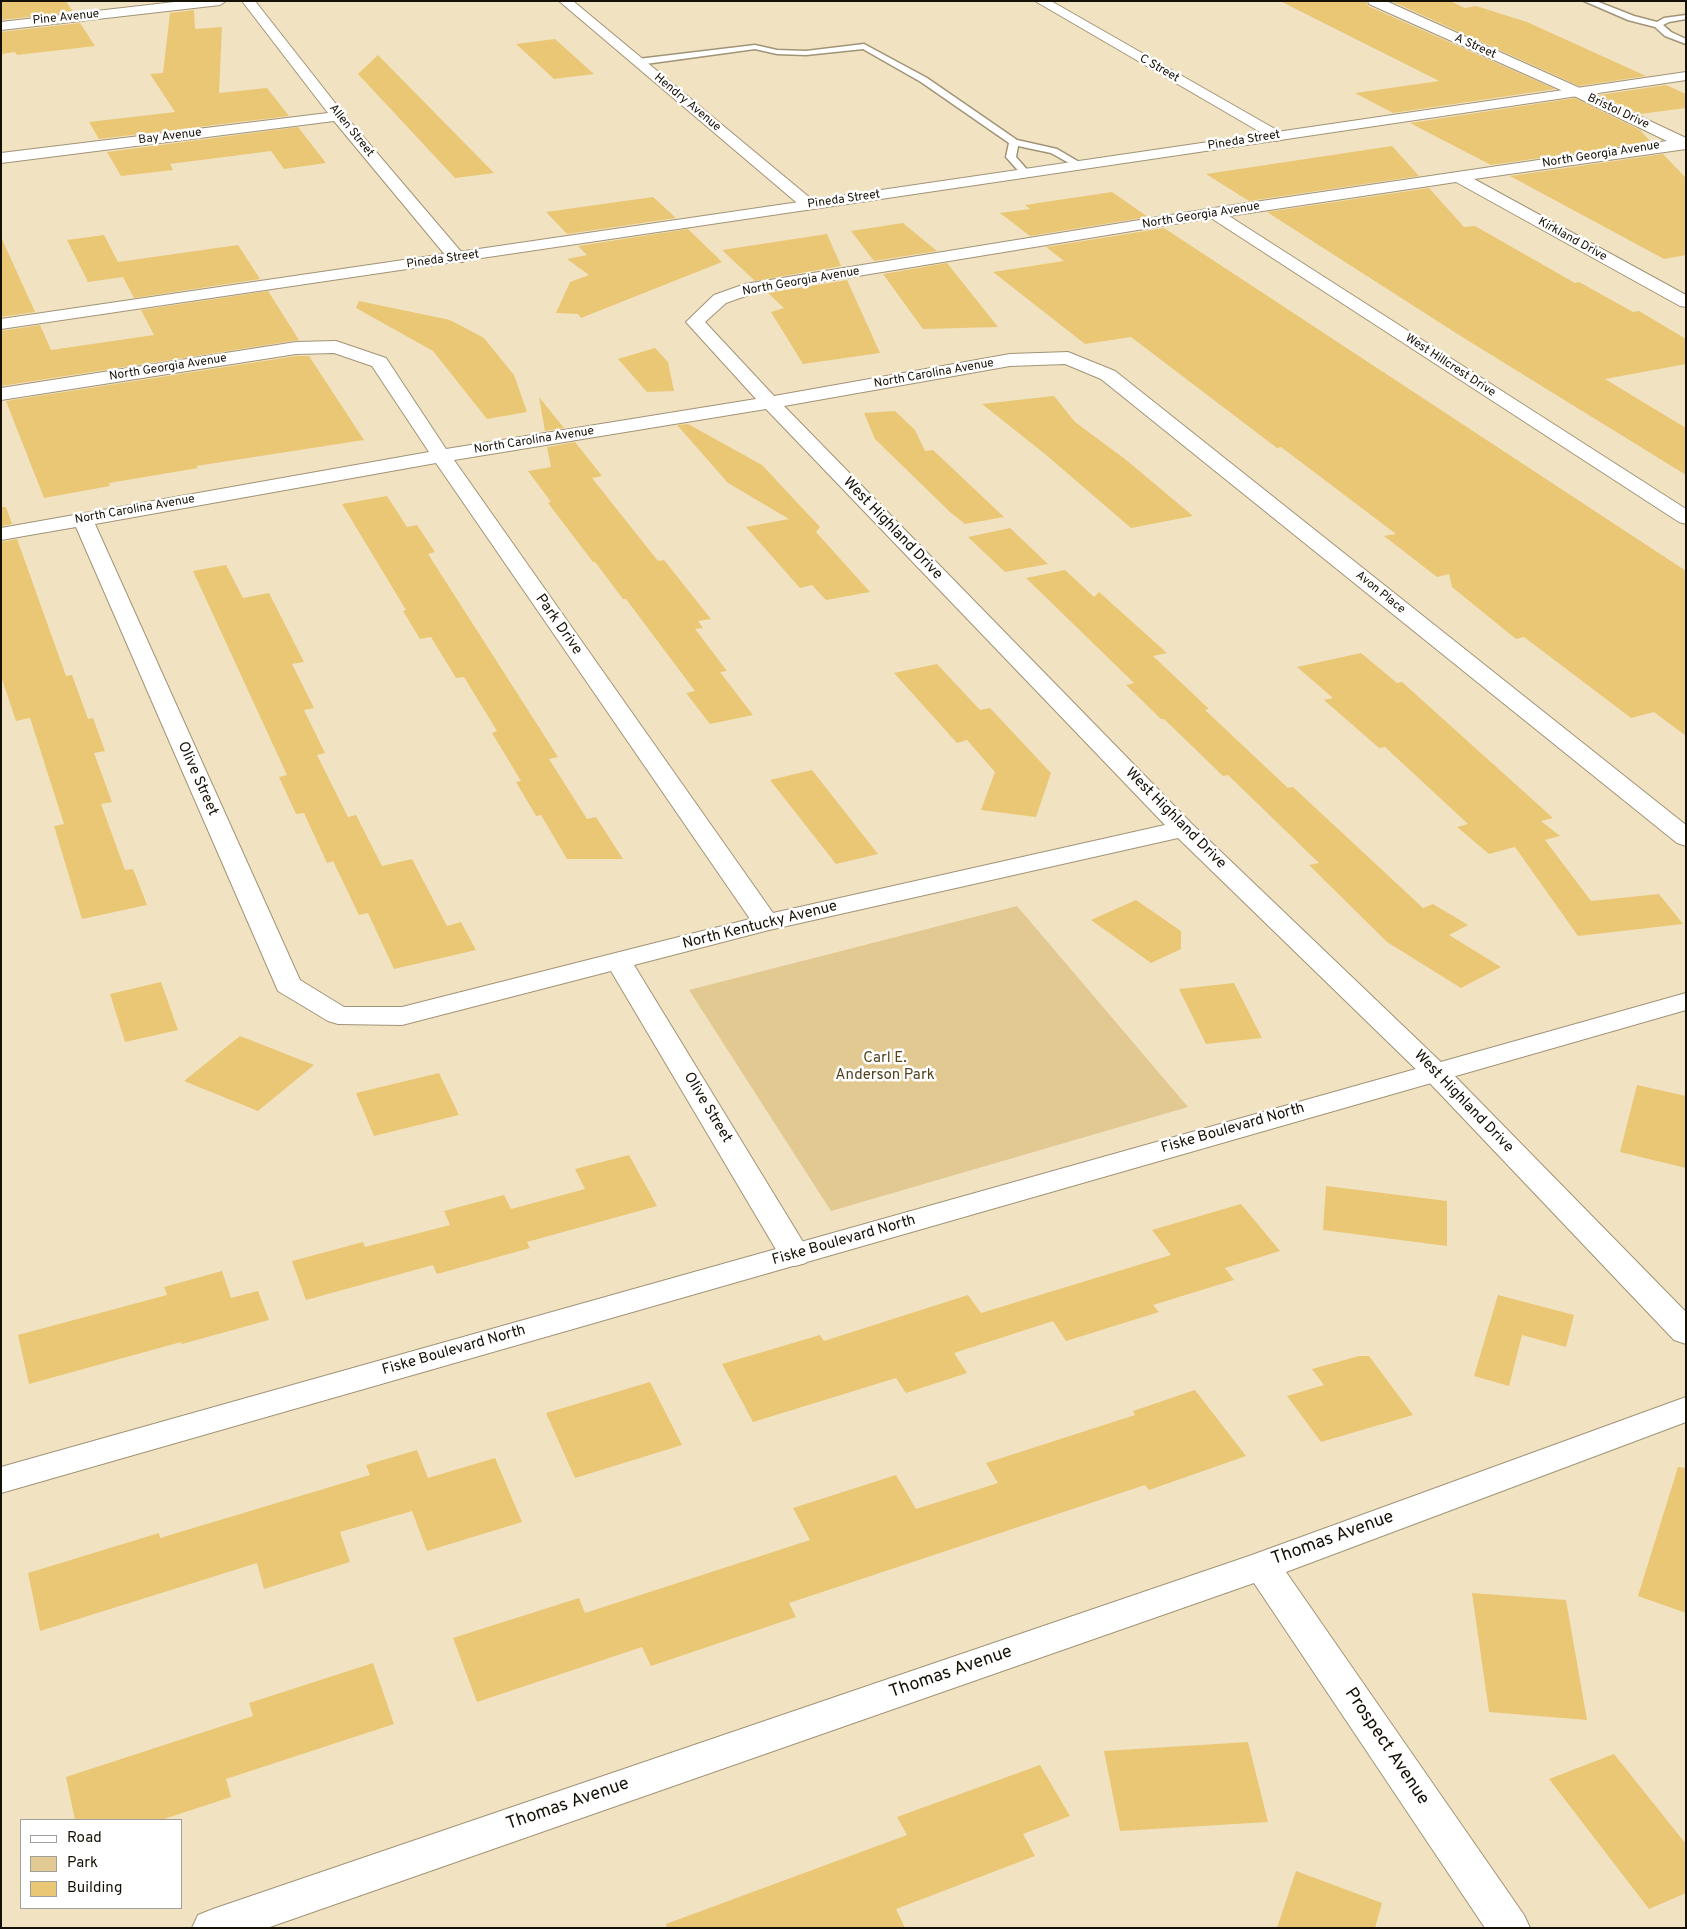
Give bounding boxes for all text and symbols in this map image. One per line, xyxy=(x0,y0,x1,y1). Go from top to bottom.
street label: Pine Avenue xyxy=(32,7,100,29)
street label: A Street xyxy=(1452,31,1498,63)
street label: C Street xyxy=(1137,52,1181,86)
street label: Hendry Avenue xyxy=(651,71,723,135)
street label: Bristol Drive xyxy=(1585,91,1651,133)
street label: Allen Street xyxy=(325,102,377,160)
street label: Bay Avenue xyxy=(138,126,202,148)
street label: Pineda Street xyxy=(1207,128,1281,154)
street label: North Georgia Avenue xyxy=(1541,139,1661,171)
street label: Pineda Street xyxy=(807,188,881,212)
street label: North Georgia Avenue xyxy=(1141,200,1261,232)
street label: Kirkland Drive xyxy=(1535,215,1609,265)
street label: Pineda Street xyxy=(406,248,480,272)
street label: North Georgia Avenue xyxy=(741,265,861,299)
street label: West Hillcrest Drive xyxy=(1402,331,1498,401)
street label: North Georgia Avenue xyxy=(108,352,228,384)
street label: North Carolina Avenue xyxy=(873,356,995,392)
street label: North Carolina Avenue xyxy=(473,424,595,458)
street label: West Highland Drive xyxy=(838,474,946,584)
street label: North Carolina Avenue xyxy=(74,492,196,528)
street label: Avon Place xyxy=(1352,569,1408,617)
street label: Park Drive xyxy=(531,591,585,659)
street label: Olive Street xyxy=(173,739,221,819)
street label: West Highland Drive xyxy=(1121,765,1229,873)
street label: North Kentucky Avenue xyxy=(681,898,839,954)
street label: West Highland Drive xyxy=(1409,1047,1517,1157)
park label: Carl E. Anderson Park xyxy=(835,1050,935,1085)
street label: Olive Street xyxy=(679,1069,735,1147)
street label: Fiske Boulevard North xyxy=(1159,1100,1307,1158)
street label: Fiske Boulevard North xyxy=(770,1212,918,1270)
street label: Fiske Boulevard North xyxy=(380,1322,528,1380)
street label: Thomas Avenue xyxy=(1269,1507,1397,1571)
street label: Thomas Avenue xyxy=(887,1642,1015,1704)
street label: Prospect Avenue xyxy=(1339,1684,1433,1810)
street label: Thomas Avenue xyxy=(504,1774,632,1836)
legend xyxy=(20,1819,182,1909)
text: Road xyxy=(67,1829,102,1848)
text: Park xyxy=(67,1854,98,1873)
text: Building xyxy=(67,1879,122,1898)

